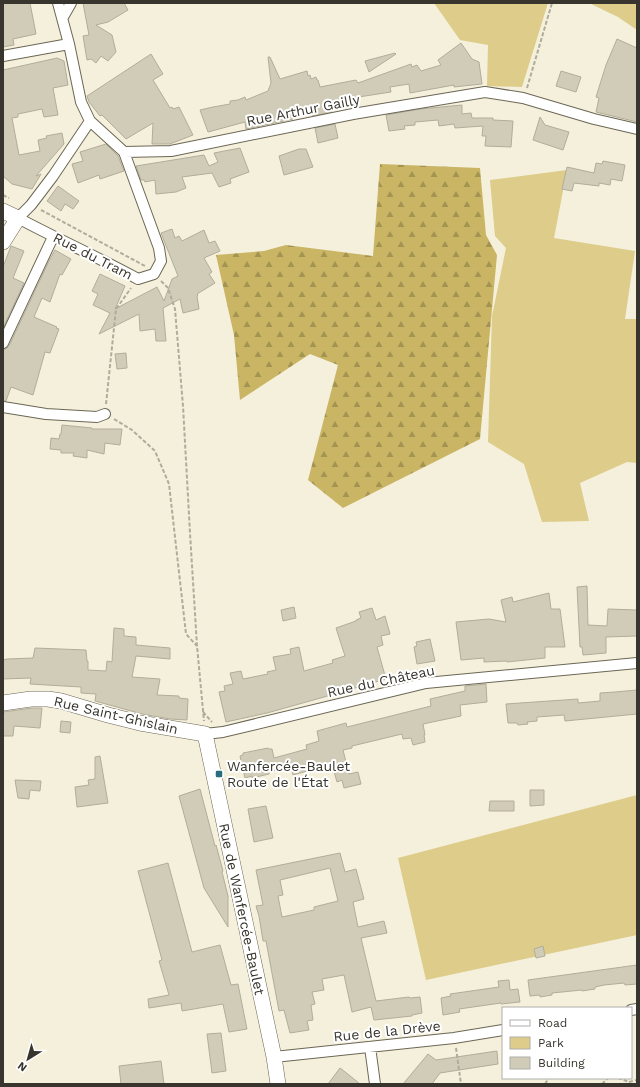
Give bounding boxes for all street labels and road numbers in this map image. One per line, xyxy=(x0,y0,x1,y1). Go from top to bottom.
street label: Rue Arthur Gailly xyxy=(245,91,362,129)
street label: Rue du Tram xyxy=(51,229,135,283)
street label: Rue du Château xyxy=(326,662,436,700)
street label: Rue Saint-Ghislain xyxy=(52,693,180,737)
street label: Rue de Wanfercée-Baulet xyxy=(216,822,268,996)
street label: Rue de la Drève xyxy=(333,1017,441,1045)

